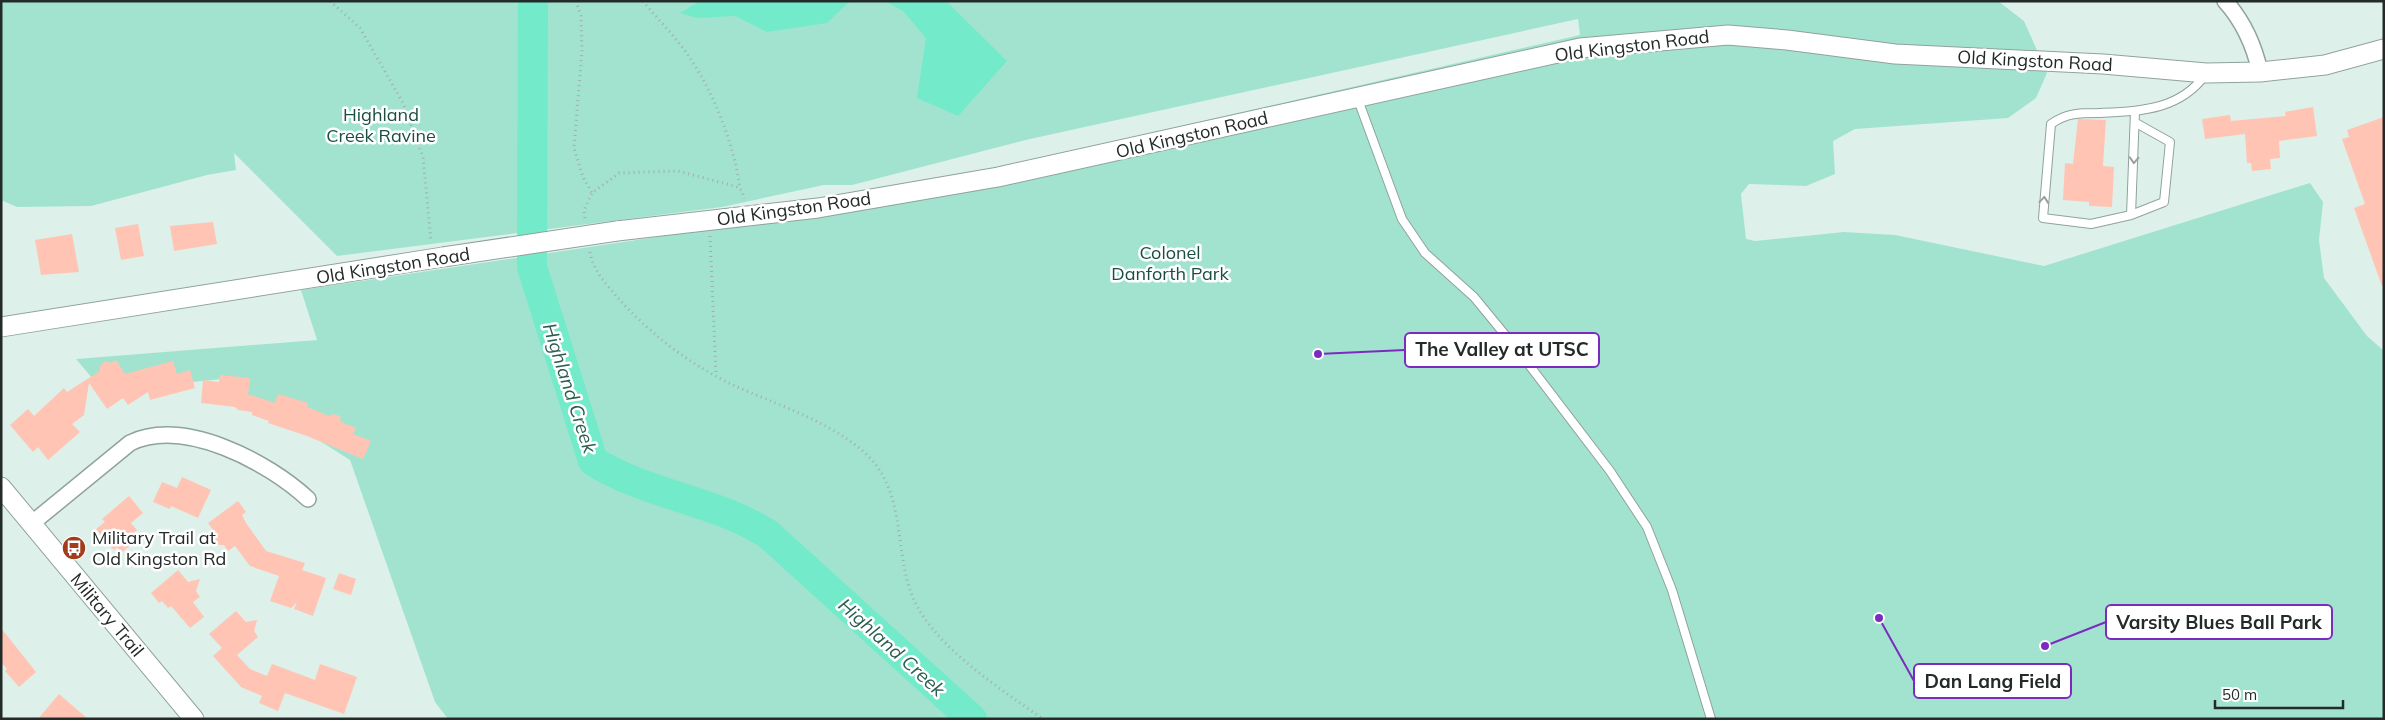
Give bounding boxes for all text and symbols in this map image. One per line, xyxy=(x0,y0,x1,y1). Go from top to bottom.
street label: Old Kingston Road xyxy=(1553,25,1711,66)
street label: Old Kingston Road xyxy=(1957,45,2113,76)
park label: Highland Creek Ravine xyxy=(326,103,436,147)
street label: Old Kingston Road xyxy=(1114,106,1270,163)
one-way arrow xyxy=(2128,156,2139,164)
street label: Old Kingston Road xyxy=(715,186,873,231)
one-way arrow xyxy=(2039,196,2050,204)
park label: Colonel Danforth Park xyxy=(1111,241,1229,285)
street label: Old Kingston Road xyxy=(314,242,472,289)
water label: Highland Creek xyxy=(538,320,603,457)
callout: The Valley at UTSC xyxy=(1405,333,1599,367)
text: The Valley at UTSC xyxy=(1415,337,1589,361)
place label: Military Trail at Old Kingston Rd xyxy=(92,526,226,570)
bus stop icon: Military Trail at Old Kingston Rd xyxy=(61,535,87,561)
street label: Military Trail xyxy=(66,568,149,661)
water label: Highland Creek xyxy=(834,593,951,702)
callout: Varsity Blues Ball Park xyxy=(2106,605,2332,639)
text: Varsity Blues Ball Park xyxy=(2115,610,2322,634)
callout: Dan Lang Field xyxy=(1914,664,2071,698)
text: Dan Lang Field xyxy=(1925,669,2061,693)
scale bar xyxy=(2215,678,2342,710)
text: 50 m xyxy=(2222,685,2257,704)

